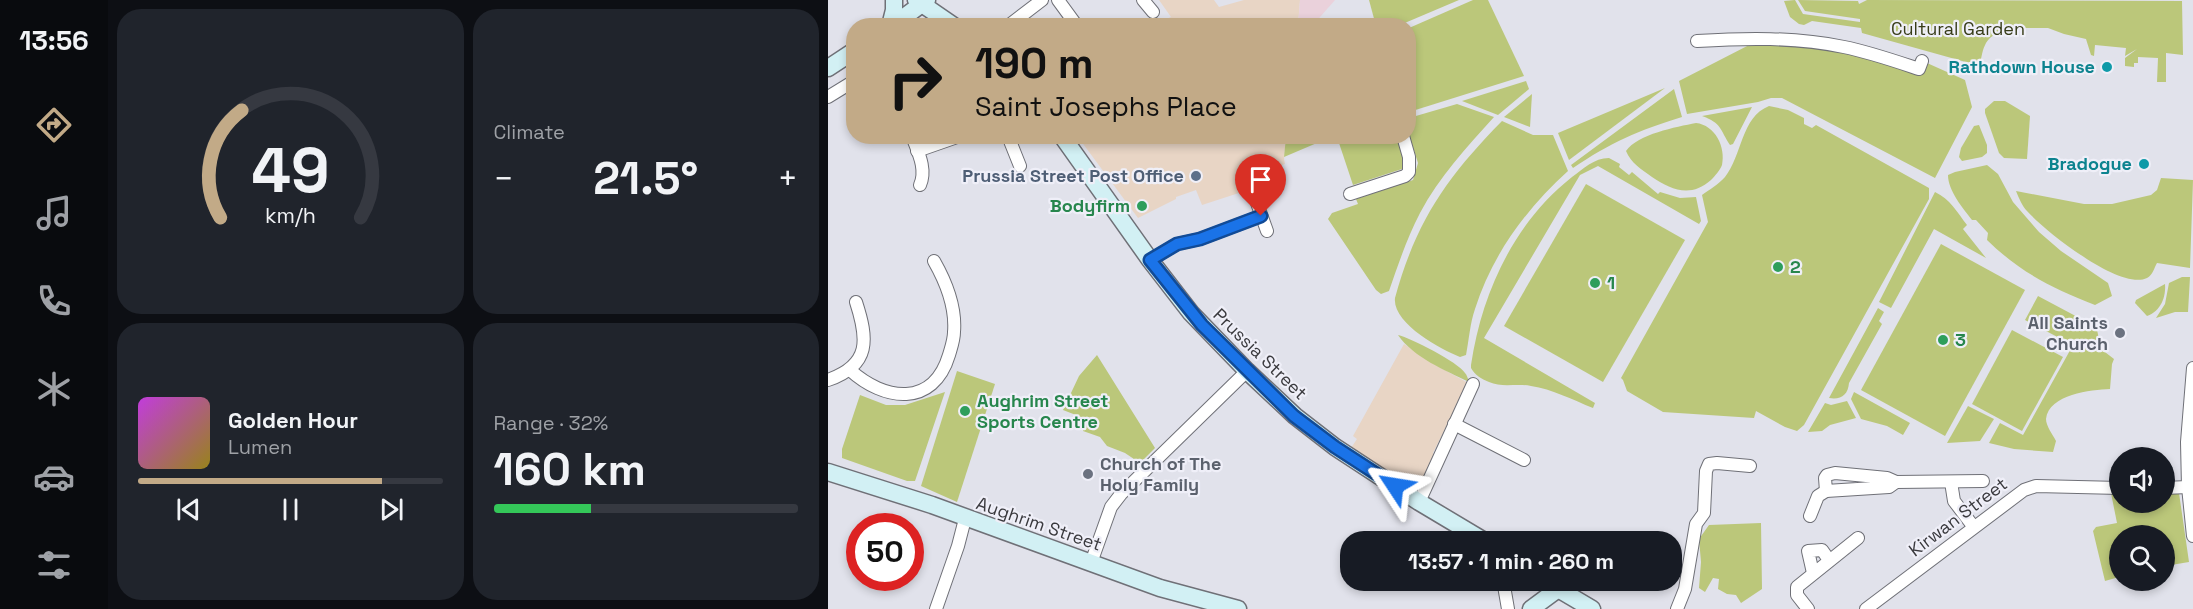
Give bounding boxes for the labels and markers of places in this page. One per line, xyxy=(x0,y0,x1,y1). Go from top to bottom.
place label: Rathdown House xyxy=(1949,55,2095,78)
marker: Rathdown House xyxy=(2100,60,2114,74)
place label: Bradogue xyxy=(2047,152,2132,175)
pin xyxy=(1235,154,1286,216)
marker: Bradogue xyxy=(2137,157,2151,171)
place label: Prussia Street Post Office xyxy=(962,164,1184,187)
marker: Prussia Street Post Office xyxy=(1189,169,1203,183)
place label: Bodyfirm xyxy=(1050,194,1130,217)
marker: Bodyfirm xyxy=(1135,199,1149,213)
place label: 2 xyxy=(1790,255,1801,278)
marker: 2 xyxy=(1771,260,1785,274)
place label: 1 xyxy=(1607,271,1615,294)
marker: 1 xyxy=(1588,276,1602,290)
place label: All Saints Church xyxy=(2028,311,2108,355)
marker: All Saints Church xyxy=(2113,326,2127,340)
place label: 3 xyxy=(1955,328,1966,351)
marker: 3 xyxy=(1936,333,1950,347)
place label: Aughrim Street Sports Centre xyxy=(977,389,1109,433)
marker: Aughrim Street Sports Centre xyxy=(958,404,972,418)
place label: Church of The Holy Family xyxy=(1100,452,1221,496)
marker: Church of The Holy Family xyxy=(1081,467,1095,481)

